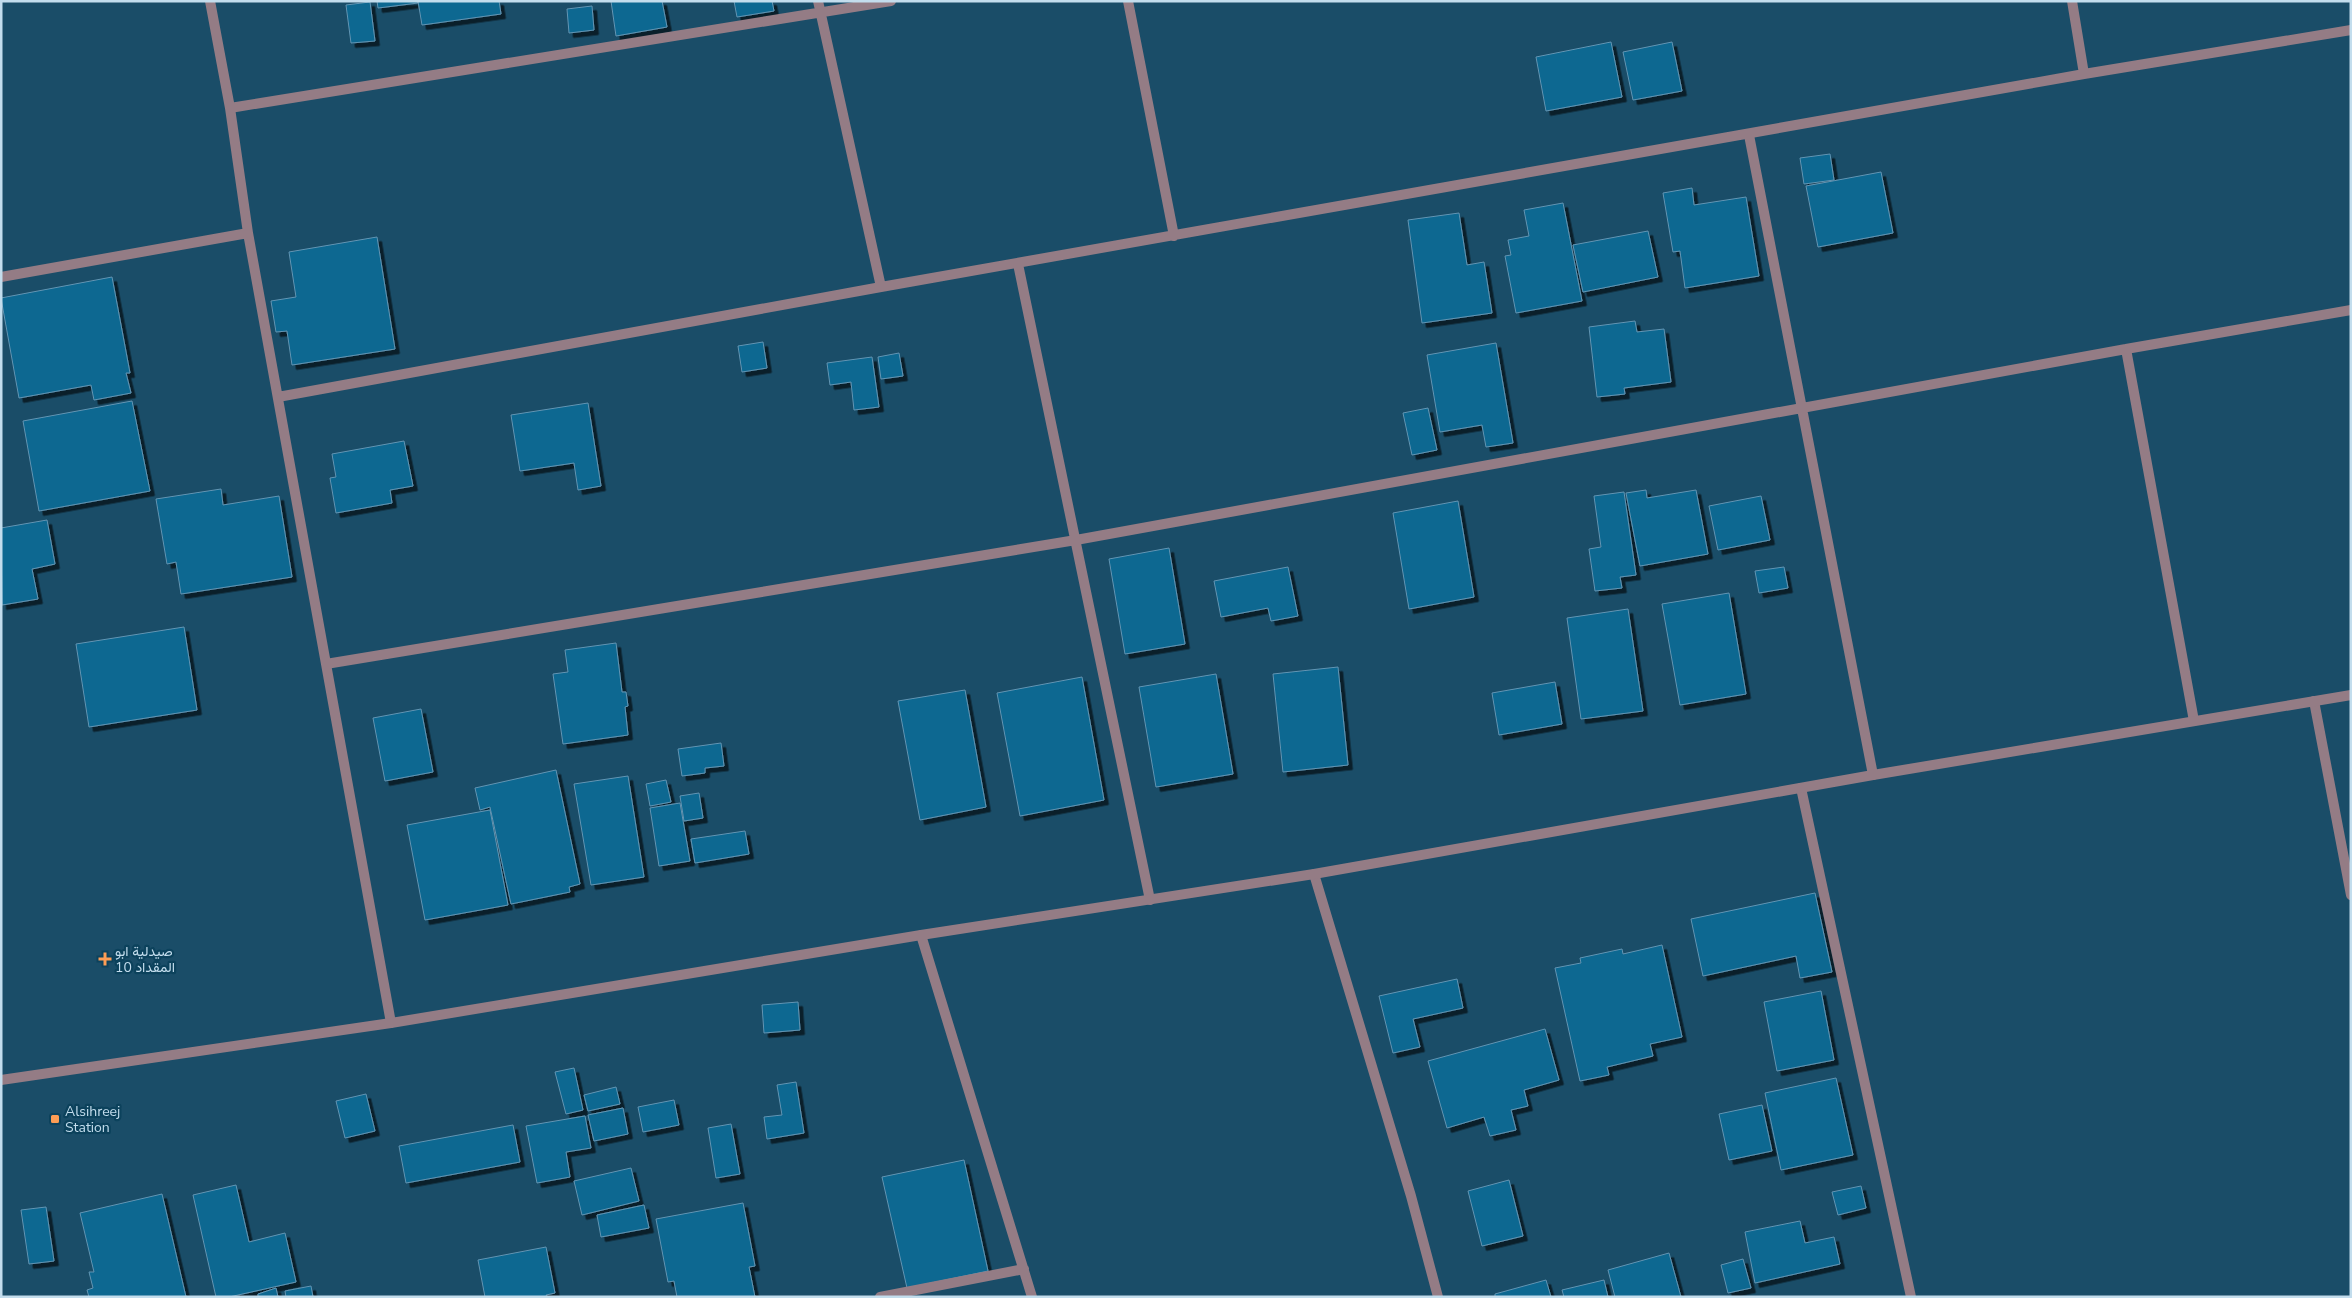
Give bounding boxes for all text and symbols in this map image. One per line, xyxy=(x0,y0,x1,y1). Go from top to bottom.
place label: صيدلية ابو المقداد 10 xyxy=(115,942,175,977)
marker: صيدلية ابو المقداد 10 xyxy=(99,953,111,965)
place label: Alsihreej Station xyxy=(65,1102,120,1137)
marker: Alsihreej Station xyxy=(49,1113,61,1125)

